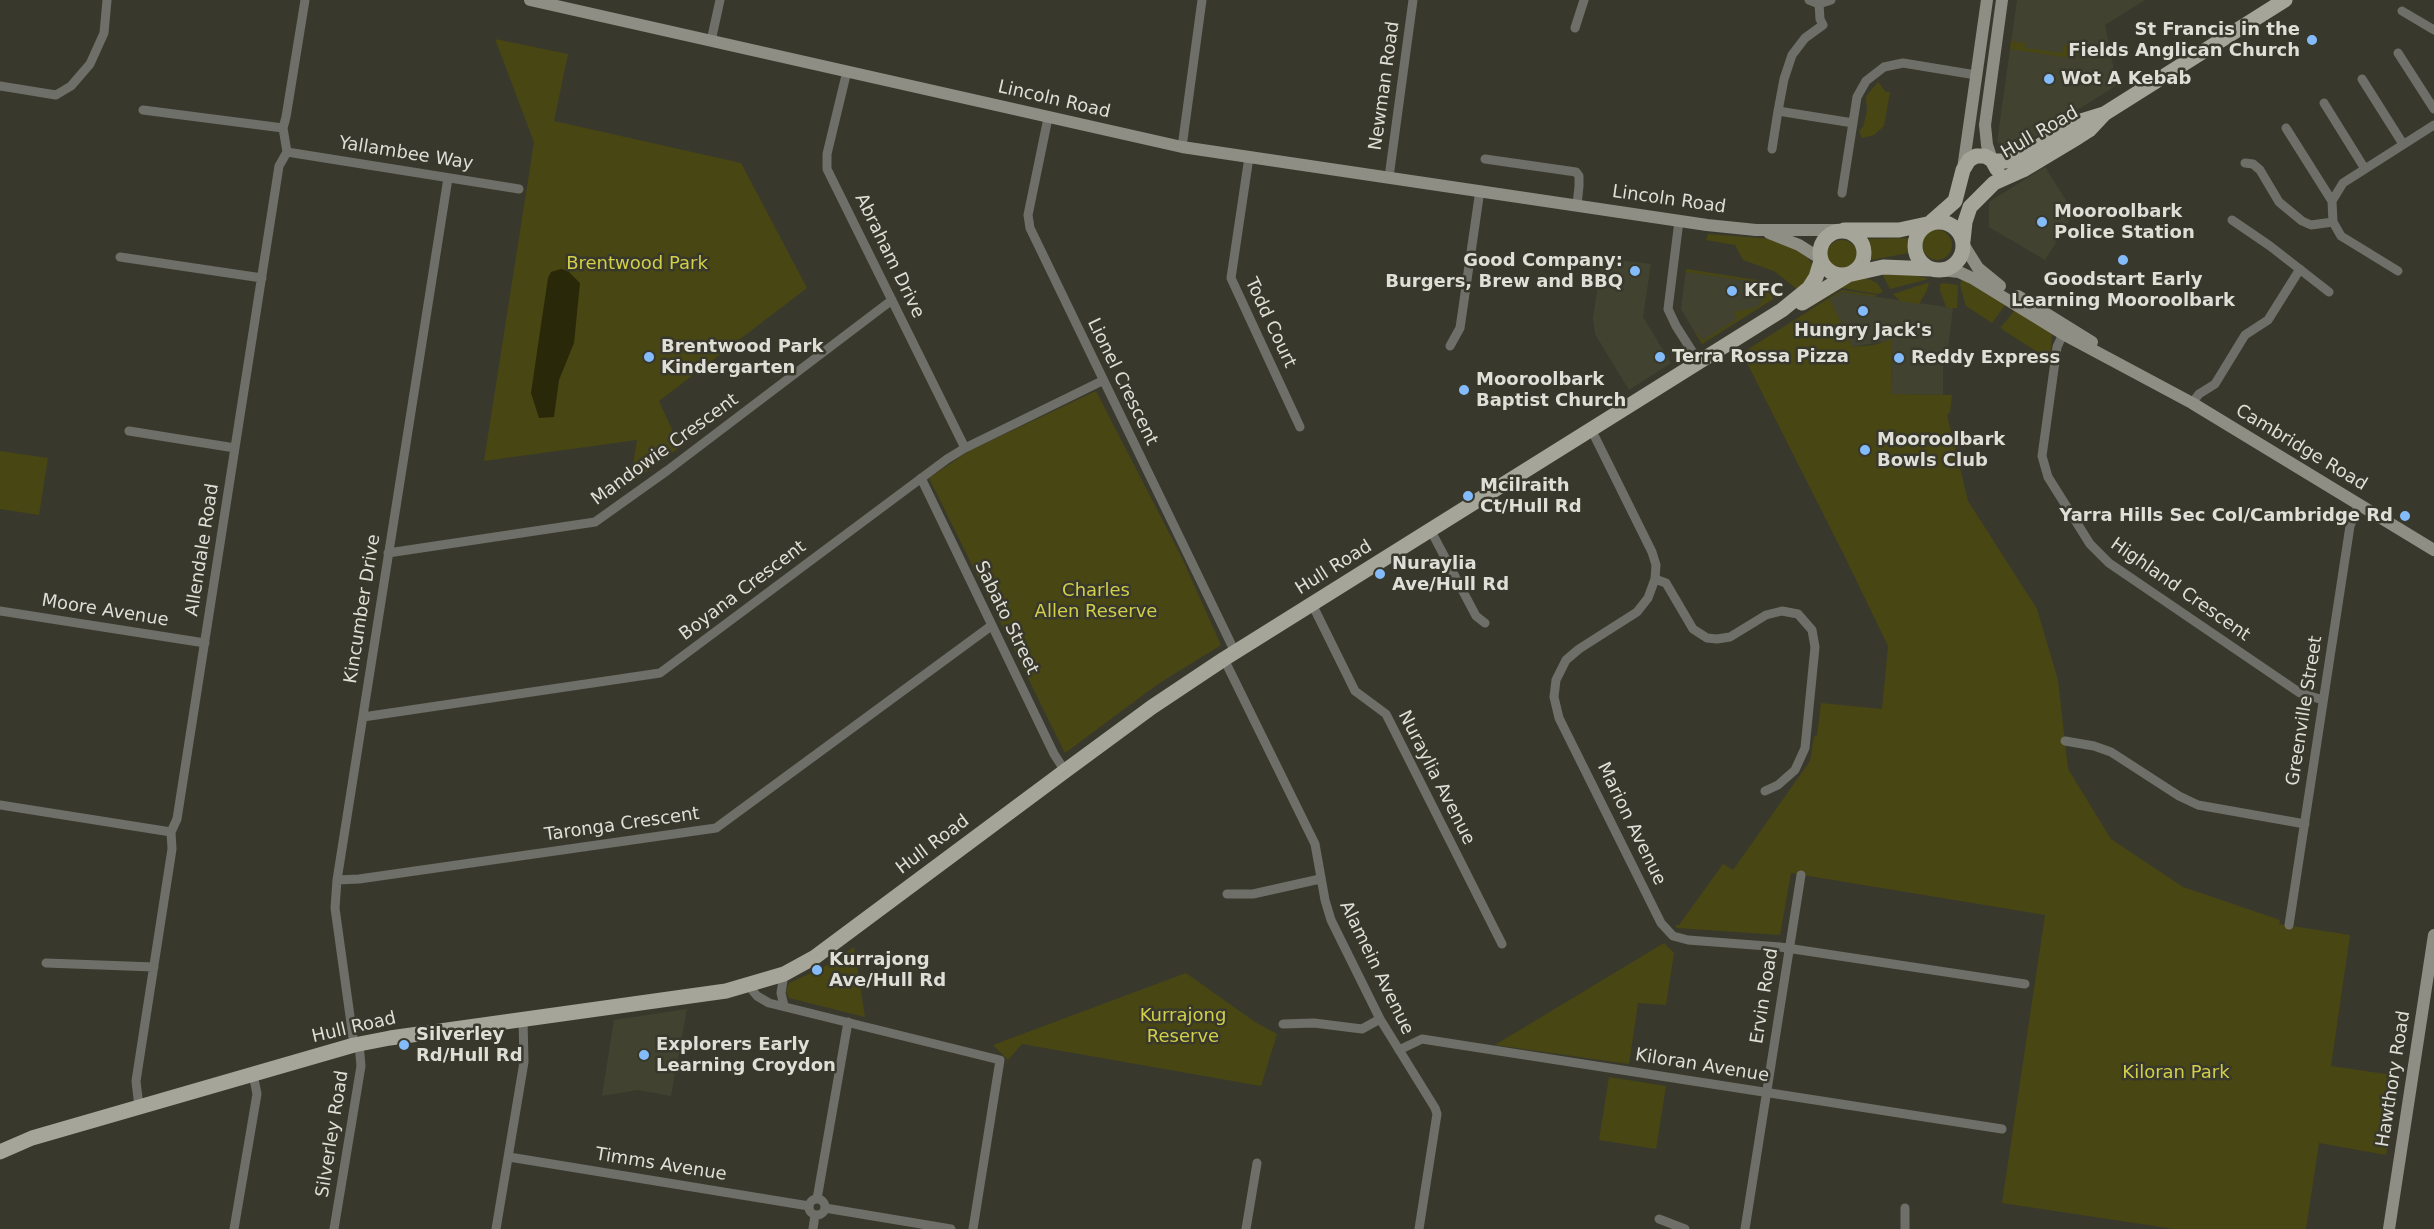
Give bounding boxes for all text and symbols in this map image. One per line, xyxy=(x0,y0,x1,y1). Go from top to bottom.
place label: St Francis in the Fields Anglican Church xyxy=(2068,19,2300,62)
street label: Newman Road xyxy=(1365,20,1405,152)
marker: St Francis in the Fields Anglican Church xyxy=(2305,33,2319,47)
place label: Wot A Kebab xyxy=(2061,68,2191,90)
marker: Wot A Kebab xyxy=(2042,72,2056,86)
street label: Lincoln Road xyxy=(996,77,1112,123)
street label: Hull Road xyxy=(1997,102,2083,164)
street label: Yallambee Way xyxy=(337,133,475,175)
street label: Lincoln Road xyxy=(1611,181,1727,219)
street label: Abraham Drive xyxy=(850,190,928,322)
place label: Mooroolbark Police Station xyxy=(2054,201,2195,244)
marker: Mooroolbark Police Station xyxy=(2035,215,2049,229)
place label: Good Company: Burgers, Brew and BBQ xyxy=(1385,250,1623,292)
park label: Brentwood Park xyxy=(566,253,708,275)
marker: Goodstart Early Learning Mooroolbark xyxy=(2116,253,2130,267)
marker: Good Company: Burgers, Brew and BBQ xyxy=(1628,264,1642,278)
place label: Goodstart Early Learning Mooroolbark xyxy=(2011,269,2235,312)
street label: Todd Court xyxy=(1240,274,1300,372)
place label: KFC xyxy=(1744,280,1783,302)
marker: KFC xyxy=(1725,284,1739,298)
marker: Hungry Jack's xyxy=(1856,304,1870,318)
street label: Lionel Crescent xyxy=(1082,315,1162,449)
place label: Hungry Jack's xyxy=(1794,320,1932,342)
place label: Brentwood Park Kindergarten xyxy=(661,336,823,378)
place label: Terra Rossa Pizza xyxy=(1672,346,1849,368)
place label: Reddy Express xyxy=(1911,347,2060,369)
marker: Brentwood Park Kindergarten xyxy=(642,350,656,364)
marker: Terra Rossa Pizza xyxy=(1653,350,1667,364)
marker: Reddy Express xyxy=(1892,351,1906,365)
place label: Mooroolbark Baptist Church xyxy=(1476,369,1626,412)
marker: Mooroolbark Baptist Church xyxy=(1457,383,1471,397)
street label: Mandowie Crescent xyxy=(587,389,743,511)
street label: Cambridge Road xyxy=(2231,400,2371,496)
place label: Mooroolbark Bowls Club xyxy=(1877,429,2005,472)
marker: Mooroolbark Bowls Club xyxy=(1858,443,1872,457)
place label: Mcilraith Ct/Hull Rd xyxy=(1480,475,1582,518)
street label: Allendale Road xyxy=(182,482,224,618)
marker: Mcilraith Ct/Hull Rd xyxy=(1461,489,1475,503)
place label: Yarra Hills Sec Col/Cambridge Rd xyxy=(2059,505,2393,527)
marker: Yarra Hills Sec Col/Cambridge Rd xyxy=(2398,509,2412,523)
street label: Kincumber Drive xyxy=(341,533,385,685)
street label: Highland Crescent xyxy=(2106,534,2254,646)
street label: Boyana Crescent xyxy=(676,536,810,646)
street label: Hull Road xyxy=(1292,536,1376,600)
place label: Nuraylia Ave/Hull Rd xyxy=(1392,553,1509,596)
street label: Sabato Street xyxy=(969,558,1043,678)
marker: Nuraylia Ave/Hull Rd xyxy=(1373,567,1387,581)
park label: Charles Allen Reserve xyxy=(1035,580,1157,622)
street label: Moore Avenue xyxy=(40,590,170,632)
street label: Greenville Street xyxy=(2282,634,2328,788)
street label: Nuraylia Avenue xyxy=(1393,707,1479,849)
street label: Marion Avenue xyxy=(1592,759,1670,889)
street label: Taronga Crescent xyxy=(543,803,701,847)
street label: Hull Road xyxy=(892,811,974,879)
street label: Alamein Avenue xyxy=(1334,898,1418,1038)
street label: Ervin Road xyxy=(1747,947,1783,1045)
place label: Kurrajong Ave/Hull Rd xyxy=(829,949,946,992)
marker: Kurrajong Ave/Hull Rd xyxy=(810,963,824,977)
park label: Kurrajong Reserve xyxy=(1140,1005,1226,1048)
street label: Hull Road xyxy=(310,1008,398,1048)
street label: Hawthory Road xyxy=(2373,1009,2415,1149)
place label: Silverley Rd/Hull Rd xyxy=(416,1024,523,1066)
place label: Explorers Early Learning Croydon xyxy=(656,1034,836,1076)
marker: Silverley Rd/Hull Rd xyxy=(397,1038,411,1052)
street label: Kiloran Avenue xyxy=(1634,1045,1770,1087)
marker: Explorers Early Learning Croydon xyxy=(637,1048,651,1062)
park label: Kiloran Park xyxy=(2122,1062,2230,1084)
street label: Silverley Road xyxy=(312,1069,354,1199)
street label: Timms Avenue xyxy=(594,1144,728,1186)

